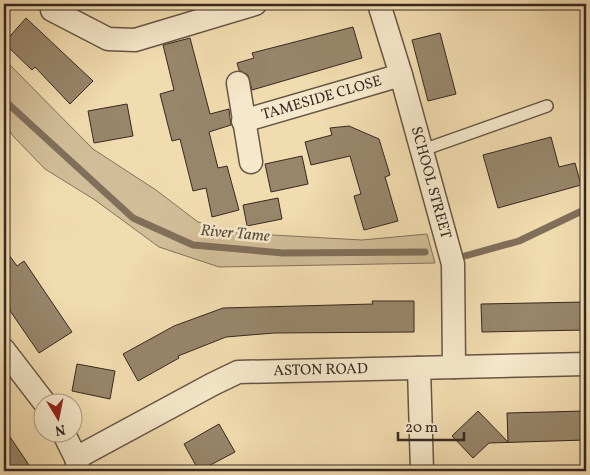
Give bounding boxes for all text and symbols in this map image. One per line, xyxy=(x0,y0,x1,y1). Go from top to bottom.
street label: TAMESIDE CLOSE xyxy=(259,71,384,126)
street label: SCHOOL STREET xyxy=(405,124,456,241)
water label: River Tame xyxy=(199,220,271,248)
street label: ASTON ROAD xyxy=(273,359,368,382)
north arrow xyxy=(32,392,82,442)
scale bar xyxy=(398,410,464,442)
text: 20 m xyxy=(405,418,438,439)
text: N xyxy=(53,419,67,440)

